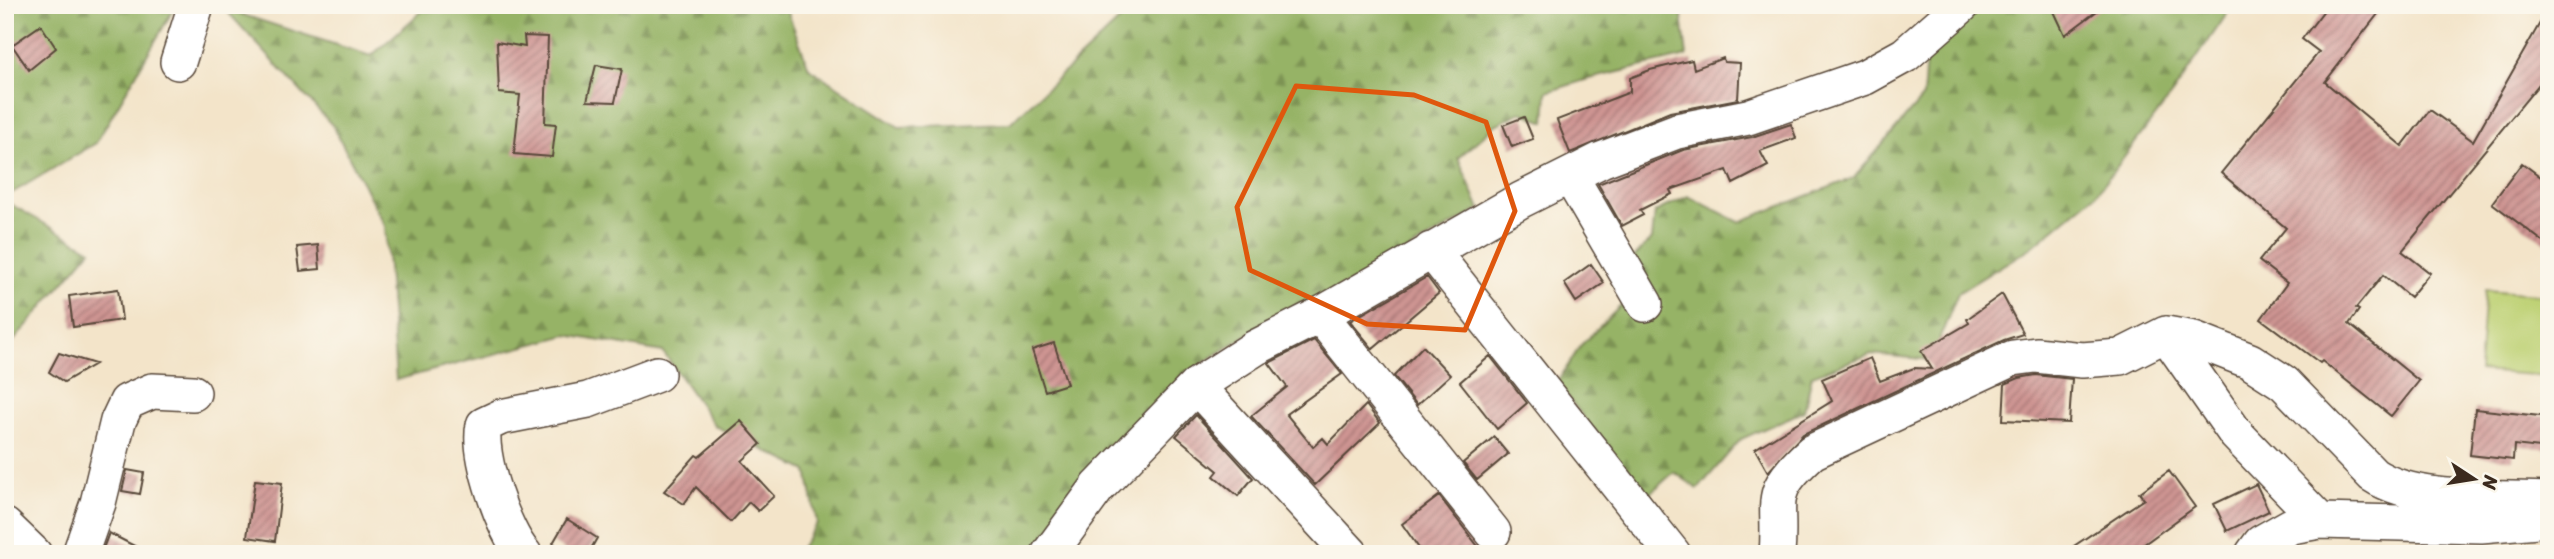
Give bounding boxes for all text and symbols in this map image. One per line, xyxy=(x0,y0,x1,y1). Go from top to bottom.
north arrow xyxy=(2438,444,2508,514)
text: N xyxy=(2472,472,2508,493)

